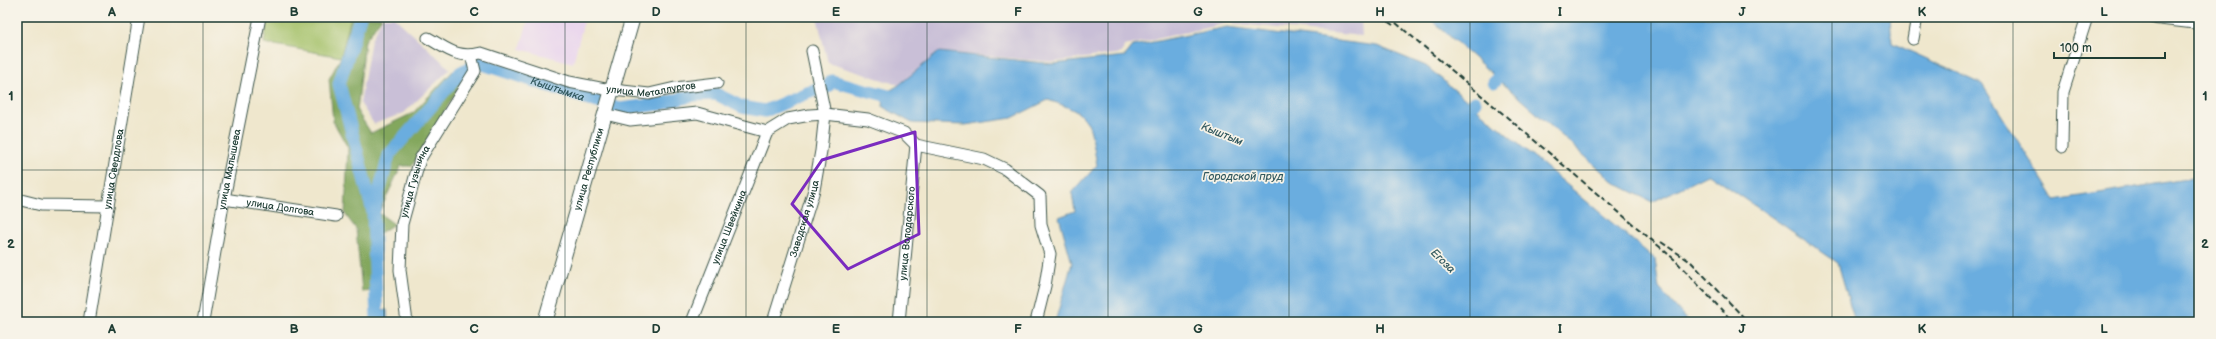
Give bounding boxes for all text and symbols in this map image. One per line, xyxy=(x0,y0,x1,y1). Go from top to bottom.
text: A xyxy=(107,4,116,20)
text: B xyxy=(289,4,299,20)
text: C xyxy=(469,4,479,20)
text: D xyxy=(651,4,661,20)
text: E xyxy=(832,4,841,20)
text: F xyxy=(1014,4,1022,20)
text: G xyxy=(1193,4,1203,20)
text: H xyxy=(1375,4,1385,20)
text: I xyxy=(1558,4,1562,20)
text: J xyxy=(1738,4,1746,20)
text: K xyxy=(1918,4,1927,20)
text: L xyxy=(2100,4,2108,20)
scale bar xyxy=(2054,34,2165,60)
text: 100 m xyxy=(2060,41,2092,56)
water label: Кыштымка xyxy=(529,74,587,104)
street label: улица Металлургов xyxy=(606,79,697,100)
text: 1 xyxy=(8,88,14,104)
text: 1 xyxy=(2202,88,2208,104)
water label: Кыштым xyxy=(1199,120,1245,148)
street label: улица Республики xyxy=(571,127,607,212)
street label: улица Свердлова xyxy=(102,128,127,210)
street label: улица Малышева xyxy=(216,128,244,211)
street label: улица Гузынина xyxy=(398,143,433,219)
water label: Городской пруд xyxy=(1202,170,1284,183)
street label: Заводская улица xyxy=(787,179,822,259)
street label: улица Володарского xyxy=(897,186,918,281)
street label: улица Швейкина xyxy=(709,188,750,266)
street label: улица Долгова xyxy=(246,196,315,219)
text: 2 xyxy=(7,236,15,252)
text: 2 xyxy=(2201,236,2209,252)
water label: Егоза xyxy=(1428,246,1458,276)
text: A xyxy=(107,321,116,337)
text: B xyxy=(289,321,299,337)
text: C xyxy=(469,321,479,337)
text: D xyxy=(651,321,661,337)
text: E xyxy=(832,321,841,337)
text: F xyxy=(1014,321,1022,337)
text: G xyxy=(1193,321,1203,337)
text: H xyxy=(1375,321,1385,337)
text: I xyxy=(1558,321,1562,337)
text: J xyxy=(1738,321,1746,337)
text: K xyxy=(1918,321,1927,337)
text: L xyxy=(2100,321,2108,337)

